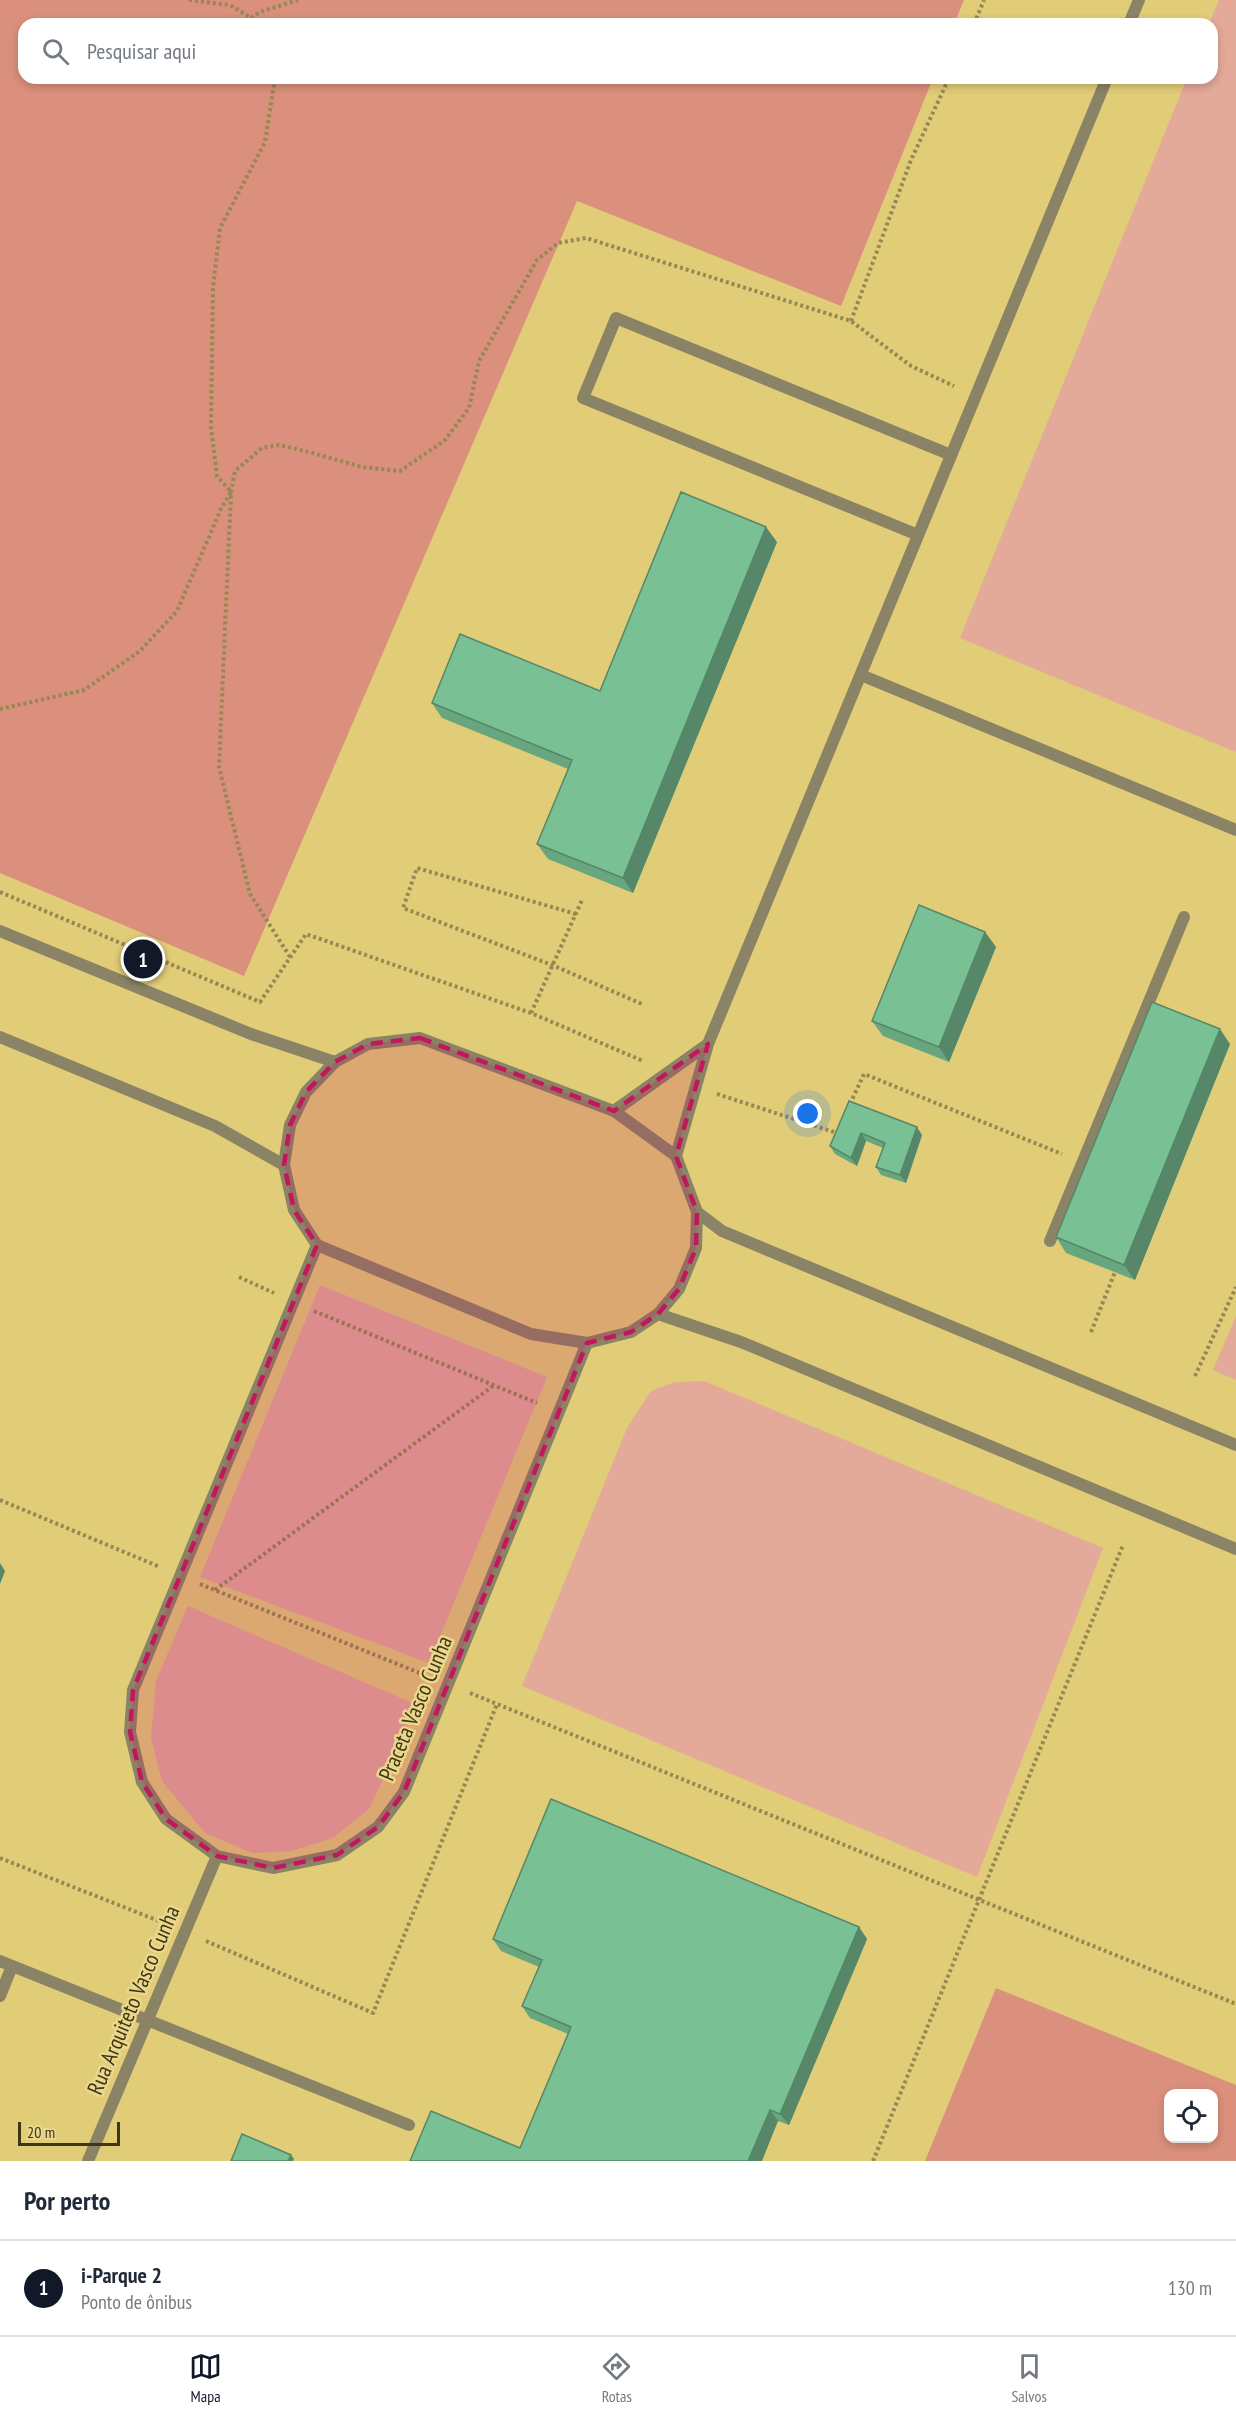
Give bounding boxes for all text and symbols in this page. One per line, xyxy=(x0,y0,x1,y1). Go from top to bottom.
search box xyxy=(18,18,1218,84)
icon: search xyxy=(39,35,72,68)
text: Pesquisar aqui xyxy=(87,37,196,65)
pin: 1 xyxy=(124,936,162,982)
your location xyxy=(793,1099,822,1128)
street label: Praceta Vasco Cunha xyxy=(372,1632,458,1784)
street label: Rua Arquiteto Vasco Cunha xyxy=(81,1901,185,2099)
map controls xyxy=(1164,2089,1218,2143)
button: locate xyxy=(1164,2089,1218,2143)
scale bar xyxy=(18,2119,120,2146)
text: 20 m xyxy=(27,2122,55,2142)
text: Por perto xyxy=(24,2184,110,2217)
text: i-Parque 2 xyxy=(81,2261,162,2289)
text: 1 xyxy=(39,2275,48,2301)
text: 130 m xyxy=(1168,2275,1212,2301)
text: Ponto de ônibus xyxy=(81,2289,192,2315)
tab: Mapa xyxy=(189,2350,222,2406)
tab: Rotas xyxy=(600,2350,633,2406)
tab: Salvos xyxy=(1011,2350,1047,2406)

